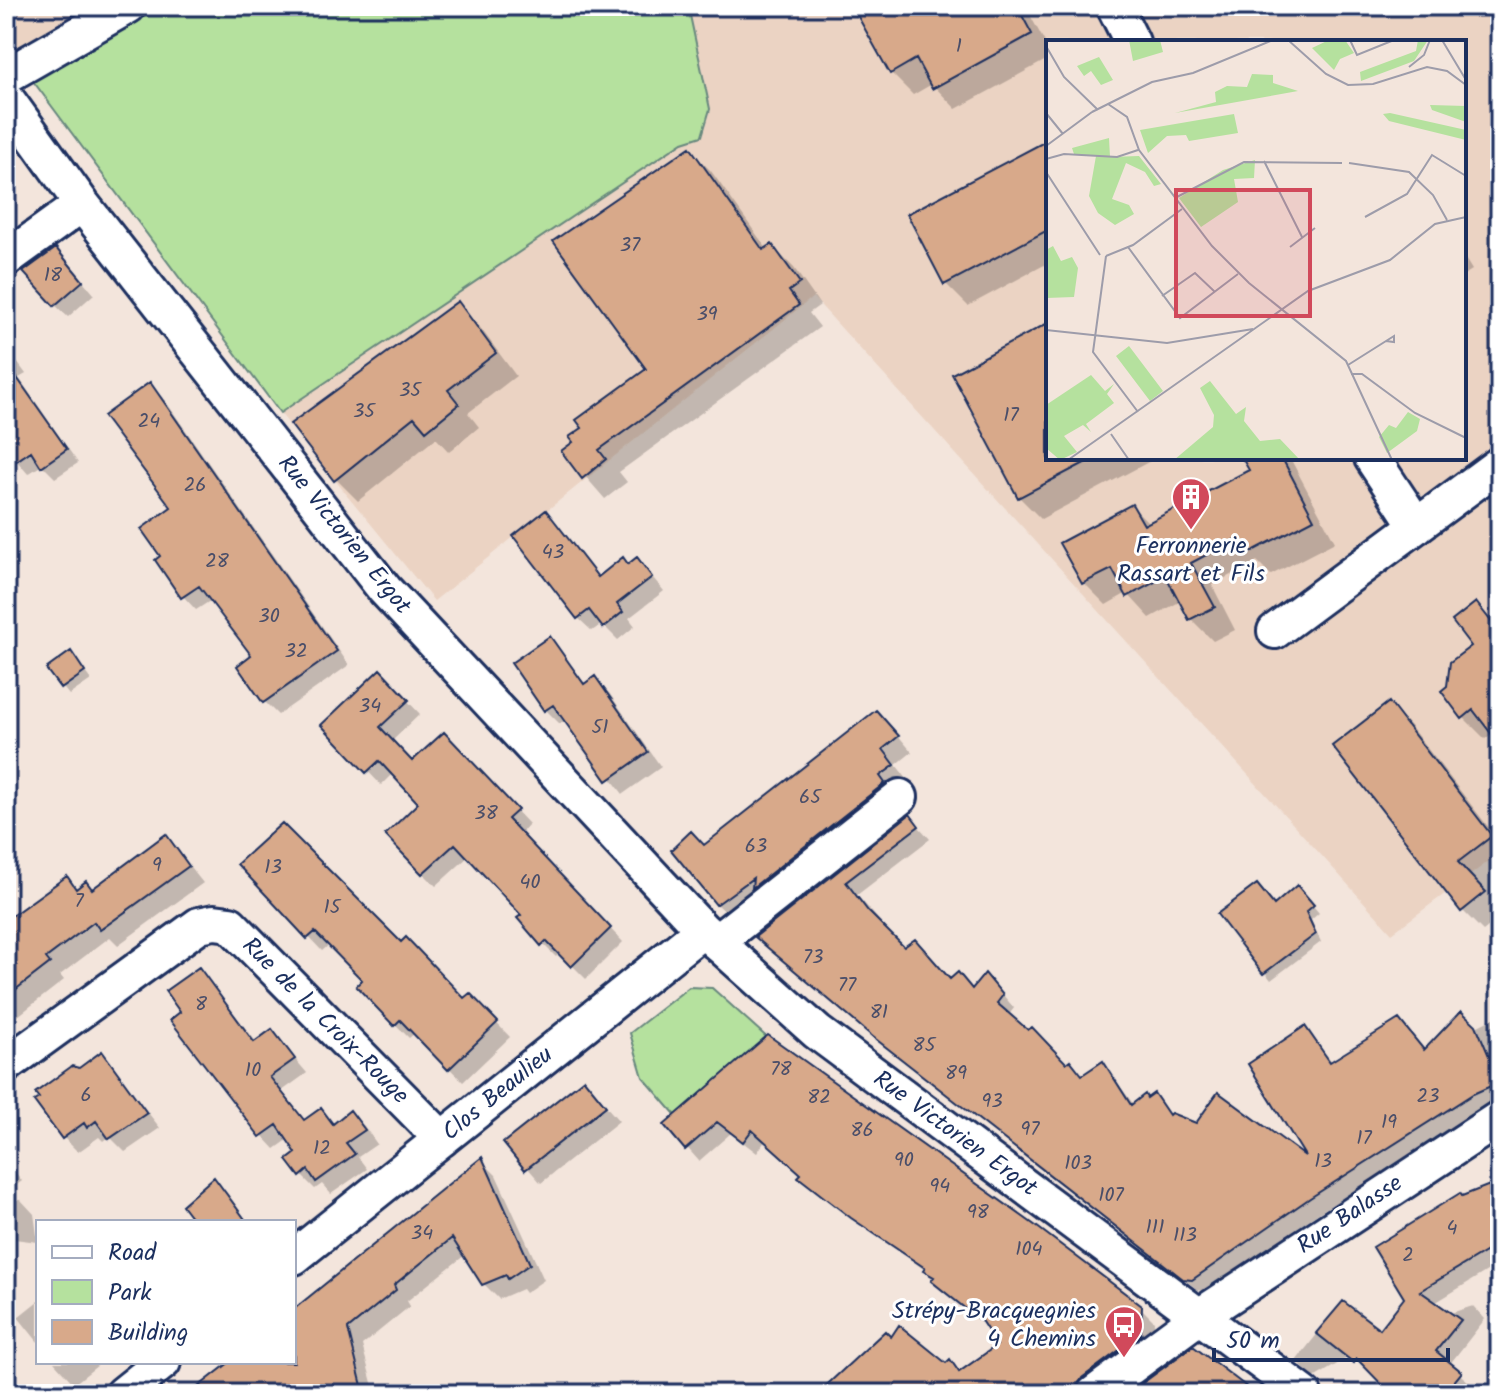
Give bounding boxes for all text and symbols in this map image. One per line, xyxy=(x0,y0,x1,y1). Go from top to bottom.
house number: 1 xyxy=(956,31,962,63)
inset map xyxy=(1046,40,1466,460)
house number: 37 xyxy=(620,230,641,262)
house number: 18 xyxy=(44,260,63,292)
house number: 39 xyxy=(696,299,718,331)
house number: 35 xyxy=(399,375,422,407)
house number: 35 xyxy=(353,396,376,428)
house number: 17 xyxy=(1003,400,1020,432)
house number: 24 xyxy=(138,406,160,438)
street label: Rue Victorien Ergot xyxy=(267,447,421,624)
house number: 26 xyxy=(184,470,206,502)
building icon: Ferronnerie Rassart et Fils xyxy=(1170,476,1212,531)
place label: Ferronnerie Rassart et Fils xyxy=(1117,527,1265,594)
house number: 43 xyxy=(542,537,564,569)
house number: 28 xyxy=(205,546,230,578)
house number: 30 xyxy=(258,601,280,633)
house number: 32 xyxy=(284,636,308,668)
house number: 34 xyxy=(359,691,381,723)
house number: 51 xyxy=(591,712,609,744)
house number: 65 xyxy=(799,782,822,814)
house number: 38 xyxy=(474,798,499,830)
house number: 63 xyxy=(745,831,767,863)
house number: 9 xyxy=(152,850,162,882)
house number: 13 xyxy=(264,852,282,884)
house number: 40 xyxy=(519,867,541,899)
house number: 7 xyxy=(74,886,84,918)
house number: 15 xyxy=(323,892,342,924)
street label: Rue de la Croix-Rouge xyxy=(232,928,418,1114)
house number: 73 xyxy=(803,942,823,974)
house number: 77 xyxy=(838,970,857,1002)
house number: 8 xyxy=(195,989,208,1021)
house number: 81 xyxy=(870,997,888,1029)
house number: 85 xyxy=(913,1030,937,1062)
street label: Clos Beaulieu xyxy=(434,1036,563,1151)
house number: 78 xyxy=(770,1054,793,1086)
house number: 10 xyxy=(245,1055,261,1087)
house number: 89 xyxy=(945,1058,967,1090)
street label: Rue Victorien Ergot xyxy=(864,1061,1046,1208)
house number: 6 xyxy=(80,1080,92,1112)
house number: 23 xyxy=(1416,1081,1440,1113)
house number: 82 xyxy=(807,1082,831,1114)
house number: 93 xyxy=(981,1086,1003,1118)
house number: 19 xyxy=(1381,1107,1397,1139)
house number: 97 xyxy=(1021,1114,1040,1146)
house number: 86 xyxy=(850,1115,874,1147)
house number: 17 xyxy=(1356,1123,1373,1155)
house number: 12 xyxy=(313,1133,331,1165)
house number: 90 xyxy=(894,1145,914,1177)
house number: 13 xyxy=(1314,1146,1332,1178)
house number: 103 xyxy=(1064,1148,1092,1180)
street label: Rue Balasse xyxy=(1289,1165,1411,1265)
house number: 94 xyxy=(930,1171,950,1203)
house number: 107 xyxy=(1098,1180,1125,1212)
house number: 98 xyxy=(967,1197,990,1229)
house number: 111 xyxy=(1146,1212,1164,1244)
house number: 4 xyxy=(1446,1213,1458,1245)
house number: 34 xyxy=(411,1218,433,1250)
legend xyxy=(36,1220,296,1364)
house number: 113 xyxy=(1173,1220,1197,1252)
text: Road xyxy=(108,1234,157,1273)
house number: 104 xyxy=(1015,1234,1043,1266)
house number: 2 xyxy=(1402,1240,1414,1272)
text: Park xyxy=(108,1274,152,1313)
place label: Strépy-Bracquegnies 4 Chemins xyxy=(892,1292,1096,1359)
bus stop icon: Strépy-Bracquegnies 4 Chemins xyxy=(1103,1304,1145,1359)
scale bar xyxy=(1214,1312,1448,1362)
text: Building xyxy=(108,1314,188,1353)
text: 50 m xyxy=(1226,1322,1280,1361)

